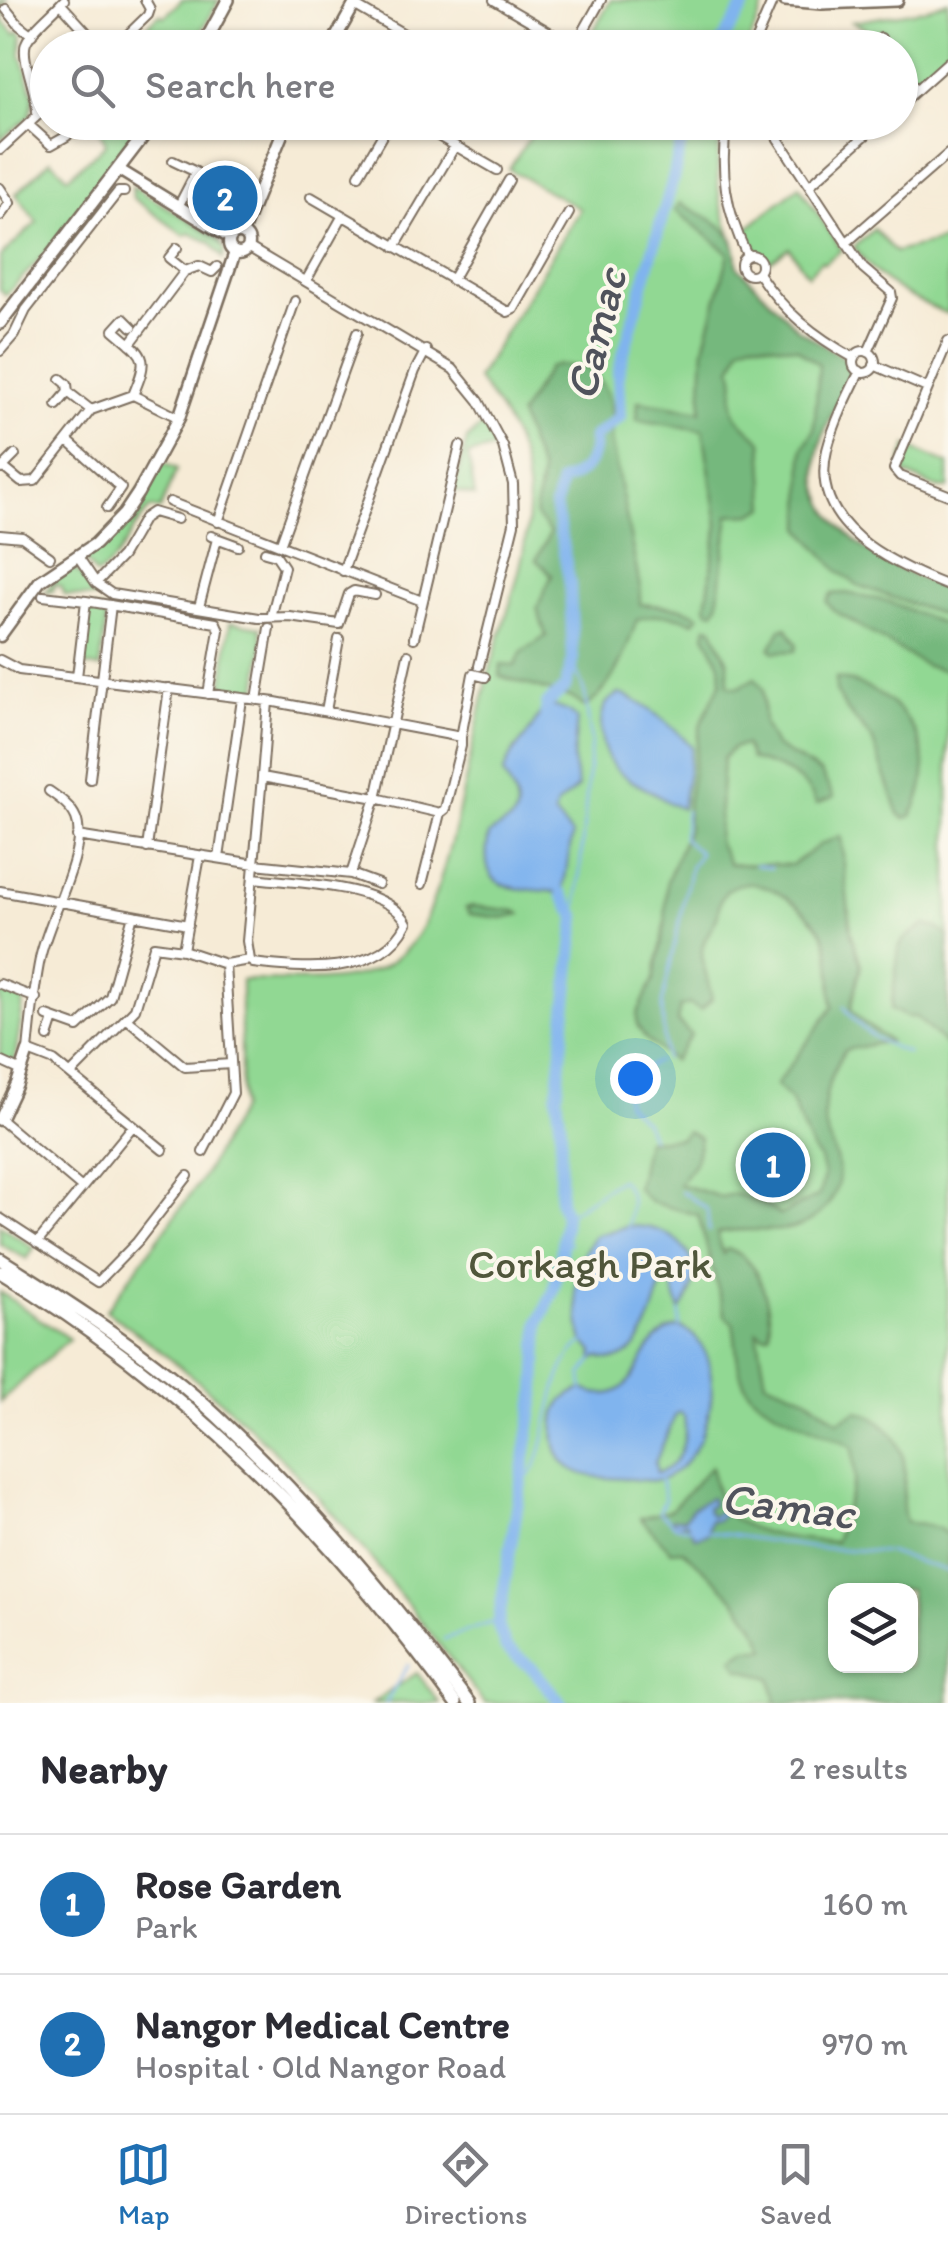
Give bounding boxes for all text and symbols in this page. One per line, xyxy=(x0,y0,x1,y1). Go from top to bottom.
search box xyxy=(30,30,918,140)
icon: search xyxy=(65,58,120,113)
text: Search here xyxy=(145,62,336,108)
pin: 2 xyxy=(192,160,258,236)
water label: Camac xyxy=(553,261,638,405)
your location xyxy=(610,1053,661,1104)
pin: 1 xyxy=(740,1128,806,1202)
park label: Corkagh Park xyxy=(468,1238,712,1289)
water label: Camac xyxy=(719,1470,860,1540)
map controls xyxy=(828,1583,918,1673)
button: layers xyxy=(828,1583,918,1673)
text: Nearby xyxy=(40,1743,167,1794)
text: 2 results xyxy=(789,1749,908,1787)
text: Rose Garden xyxy=(135,1862,341,1908)
text: 1 xyxy=(65,1885,80,1923)
text: 160 m xyxy=(822,1885,908,1923)
text: Park xyxy=(135,1908,198,1946)
text: Nangor Medical Centre xyxy=(135,2002,510,2048)
text: 2 xyxy=(64,2025,81,2063)
text: 970 m xyxy=(822,2025,908,2063)
text: Hospital · Old Nangor Road xyxy=(135,2048,506,2086)
tab: Map xyxy=(116,2137,171,2231)
tab: Directions xyxy=(404,2137,527,2231)
tab: Saved xyxy=(760,2137,832,2231)

